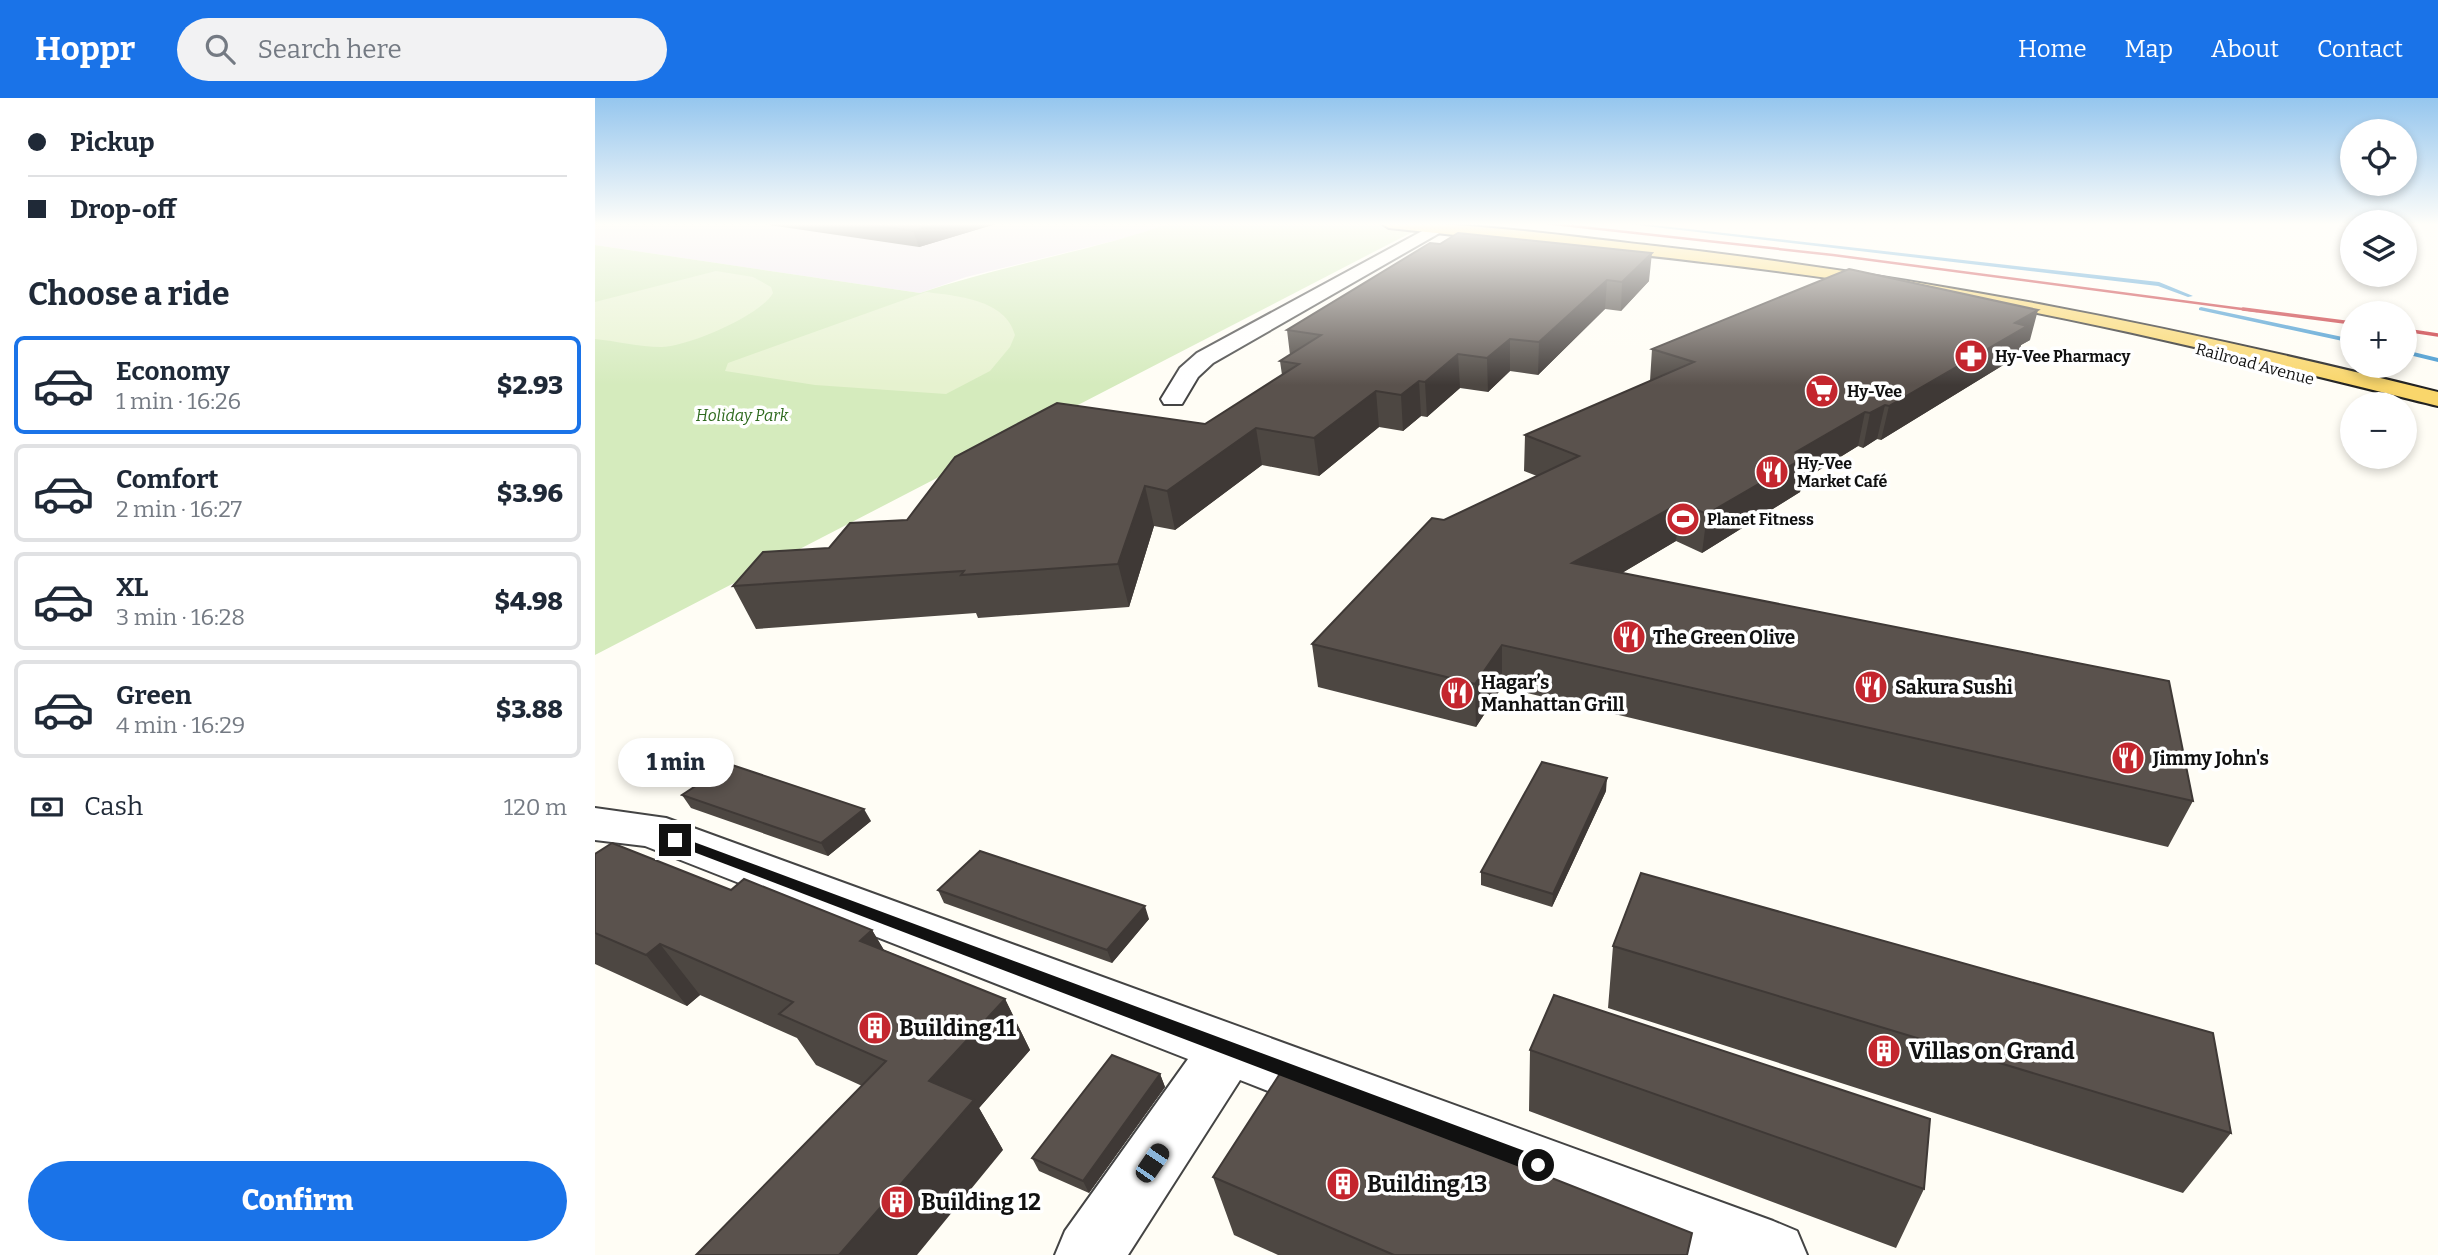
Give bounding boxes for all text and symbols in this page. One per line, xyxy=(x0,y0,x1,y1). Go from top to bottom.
search box xyxy=(177,18,667,81)
text: Hoppr xyxy=(35,29,135,69)
icon: search xyxy=(201,30,239,68)
text: Search here xyxy=(257,34,402,65)
text: Home xyxy=(2018,35,2087,63)
text: Map xyxy=(2125,35,2173,63)
text: About xyxy=(2211,35,2279,63)
text: Contact xyxy=(2317,35,2403,63)
map controls xyxy=(2340,119,2417,469)
button: locate xyxy=(2340,119,2417,196)
text: Pickup xyxy=(70,127,155,158)
text: Drop-off xyxy=(70,194,176,225)
button: layers xyxy=(2340,210,2417,287)
text: Choose a ride xyxy=(28,275,229,313)
button: + xyxy=(2340,301,2417,378)
pharmacy icon: Hy-Vee Pharmacy xyxy=(1952,337,1990,375)
street label: Railroad Avenue xyxy=(2194,339,2316,389)
place label: Hy-Vee Pharmacy xyxy=(1995,347,2130,366)
icon: car xyxy=(32,354,95,417)
text: Economy xyxy=(116,356,230,387)
text: $2.93 xyxy=(497,370,563,401)
supermarket icon: Hy-Vee xyxy=(1803,372,1841,410)
place label: Hy-Vee xyxy=(1847,382,1902,401)
text: 1 min · 16:26 xyxy=(116,387,241,415)
button: − xyxy=(2340,392,2417,469)
park label: Holiday Park xyxy=(696,406,789,425)
restaurant icon: Hy-Vee Market Café xyxy=(1753,453,1791,491)
place label: Hy-Vee Market Café xyxy=(1797,454,1888,491)
icon: car xyxy=(32,462,95,525)
text: Comfort xyxy=(116,464,219,495)
text: $3.96 xyxy=(497,478,563,509)
text: 2 min · 16:27 xyxy=(116,495,242,523)
sports icon: Planet Fitness xyxy=(1664,500,1702,538)
place label: Planet Fitness xyxy=(1707,510,1814,529)
icon: car xyxy=(32,570,95,633)
text: XL xyxy=(116,572,148,603)
text: $4.98 xyxy=(494,586,563,617)
text: 3 min · 16:28 xyxy=(116,603,245,631)
restaurant icon: The Green Olive xyxy=(1610,618,1648,656)
place label: The Green Olive xyxy=(1653,626,1795,649)
restaurant icon: Sakura Sushi xyxy=(1852,668,1890,706)
place label: Hagar’s Manhattan Grill xyxy=(1481,671,1624,716)
restaurant icon: Hagar’s Manhattan Grill xyxy=(1438,674,1476,712)
place label: Sakura Sushi xyxy=(1895,676,2013,699)
icon: car xyxy=(32,678,95,741)
text: Green xyxy=(116,680,192,711)
text: $3.88 xyxy=(496,694,563,725)
text: 4 min · 16:29 xyxy=(116,711,245,739)
callout: 1 min xyxy=(617,738,733,788)
restaurant icon: Jimmy John's xyxy=(2109,739,2147,777)
place label: Jimmy John's xyxy=(2152,747,2269,770)
text: 1 min xyxy=(647,748,705,776)
icon: cash xyxy=(28,788,66,826)
text: Cash xyxy=(84,791,143,822)
text: 120 m xyxy=(504,793,567,821)
route end xyxy=(659,824,691,856)
building icon: Building 11 xyxy=(856,1009,894,1047)
place label: Building 11 xyxy=(899,1014,1016,1042)
building icon: Villas on Grand xyxy=(1865,1032,1903,1070)
place label: Villas on Grand xyxy=(1909,1037,2075,1065)
car xyxy=(1132,1140,1173,1186)
route start xyxy=(1522,1149,1554,1181)
button: Confirm xyxy=(28,1161,567,1241)
building icon: Building 13 xyxy=(1324,1165,1362,1203)
place label: Building 13 xyxy=(1367,1170,1487,1198)
building icon: Building 12 xyxy=(878,1183,916,1221)
place label: Building 12 xyxy=(921,1188,1041,1216)

